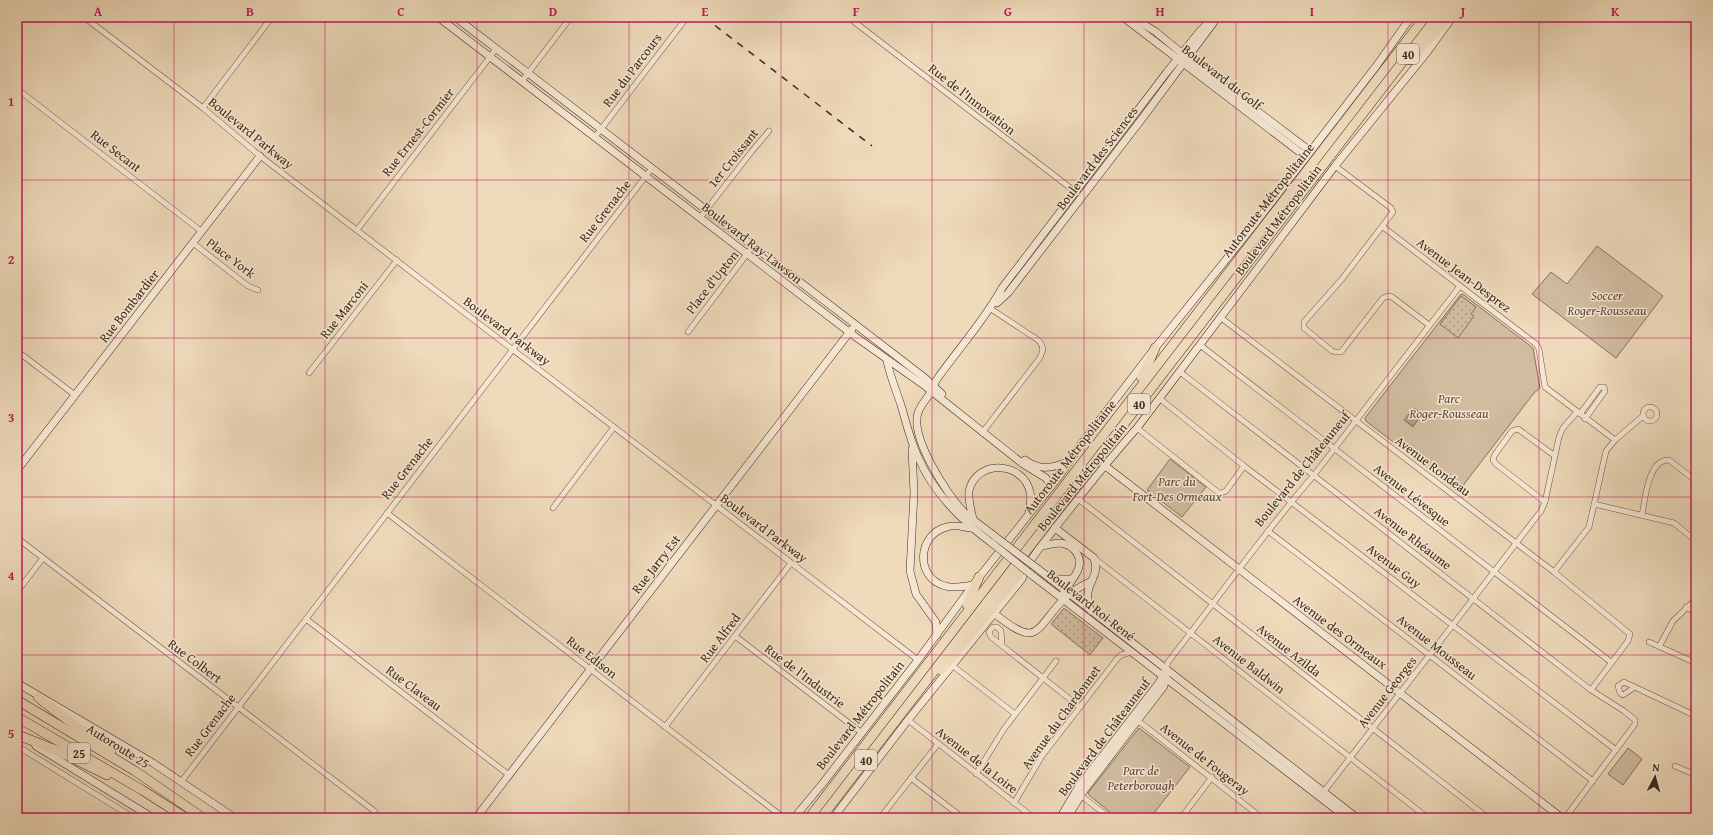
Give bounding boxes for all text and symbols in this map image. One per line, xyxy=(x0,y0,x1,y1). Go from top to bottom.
text: A xyxy=(94,2,103,21)
text: B xyxy=(246,2,254,21)
text: C xyxy=(397,2,405,21)
text: D xyxy=(549,2,557,21)
text: E xyxy=(702,2,709,21)
text: F xyxy=(853,2,860,21)
text: G xyxy=(1004,2,1012,21)
text: H xyxy=(1155,2,1165,21)
text: I xyxy=(1310,2,1314,21)
text: J xyxy=(1459,2,1466,21)
text: K xyxy=(1611,2,1620,21)
street label: Rue du Parcours xyxy=(598,29,666,111)
street label: Boulevard du Golf xyxy=(1178,40,1268,116)
road number: 40 xyxy=(1397,44,1419,64)
street label: Rue de l'Innovation xyxy=(924,59,1020,140)
street label: Rue Ernest-Cormier xyxy=(377,83,459,180)
text: 1 xyxy=(8,92,14,111)
street label: Boulevard Parkway xyxy=(204,93,298,174)
street label: Boulevard des Sciences xyxy=(1052,102,1142,214)
street label: 1er Croissant xyxy=(703,124,763,192)
street label: Rue Secant xyxy=(87,125,146,177)
street label: Autoroute Métropolitaine xyxy=(1217,139,1319,261)
street label: Boulevard Métropolitain xyxy=(1230,160,1326,279)
street label: Rue Grenache xyxy=(574,176,636,246)
street label: Boulevard Ray-Lawson xyxy=(698,198,807,289)
street label: Place York xyxy=(202,233,260,283)
street label: Avenue Jean-Desprez xyxy=(1413,233,1515,317)
street label: Place d'Upton xyxy=(681,246,743,318)
text: 2 xyxy=(8,250,15,269)
street label: Rue Bombardier xyxy=(94,265,164,347)
street label: Rue Marconi xyxy=(315,277,373,343)
park label: Soccer Roger-Rousseau xyxy=(1566,286,1647,320)
street label: Boulevard Parkway xyxy=(459,292,555,370)
park label: Parc Roger-Rousseau xyxy=(1408,389,1489,423)
road number: 40 xyxy=(1128,394,1150,414)
street label: Autoroute Métropolitaine xyxy=(1019,396,1121,518)
street label: Boulevard de Châteauneuf xyxy=(1250,406,1356,531)
text: 3 xyxy=(8,408,14,427)
street label: Boulevard Métropolitain xyxy=(1032,418,1132,535)
street label: Avenue Rondeau xyxy=(1391,431,1475,501)
street label: Rue Grenache xyxy=(376,433,438,503)
street label: Avenue Lévesque xyxy=(1370,459,1454,531)
park label: Parc du Fort-Des Ormeaux xyxy=(1131,472,1222,506)
street label: Boulevard Parkway xyxy=(716,489,812,567)
street label: Avenue Rhéaume xyxy=(1370,502,1456,574)
street label: Rue Jarry Est xyxy=(627,530,685,597)
street label: Avenue Guy xyxy=(1363,539,1426,593)
street label: Boulevard Roi-René xyxy=(1043,564,1139,646)
text: 4 xyxy=(8,566,15,585)
street label: Avenue des Ormeaux xyxy=(1289,590,1391,674)
street label: Rue Alfred xyxy=(695,609,745,667)
street label: Avenue Mousseau xyxy=(1393,610,1481,684)
street label: Avenue Azilda xyxy=(1253,619,1326,682)
street label: Avenue Baldwin xyxy=(1209,630,1290,699)
street label: Rue Edison xyxy=(563,631,622,683)
street label: Rue Colbert xyxy=(164,634,226,688)
street label: Rue de l'Industrie xyxy=(761,639,849,713)
street label: Avenue Georges xyxy=(1353,652,1421,732)
street label: Boulevard Métropolitain xyxy=(811,656,909,774)
street label: Rue Claveau xyxy=(382,661,446,715)
street label: Avenue du Chardonnet xyxy=(1017,661,1105,773)
street label: Boulevard de Châteauneuf xyxy=(1053,673,1156,800)
street label: Rue Grenache xyxy=(180,689,240,761)
street label: Avenue de Fougeray xyxy=(1156,718,1254,800)
street label: Autoroute 25 xyxy=(83,719,153,773)
street label: Avenue de la Loire xyxy=(932,722,1022,798)
text: 5 xyxy=(8,724,15,743)
road number: 25 xyxy=(68,743,90,763)
road number: 40 xyxy=(855,750,877,770)
north arrow xyxy=(1635,757,1675,797)
text: N xyxy=(1652,759,1661,775)
park label: Parc de Peterborough xyxy=(1107,761,1175,795)

